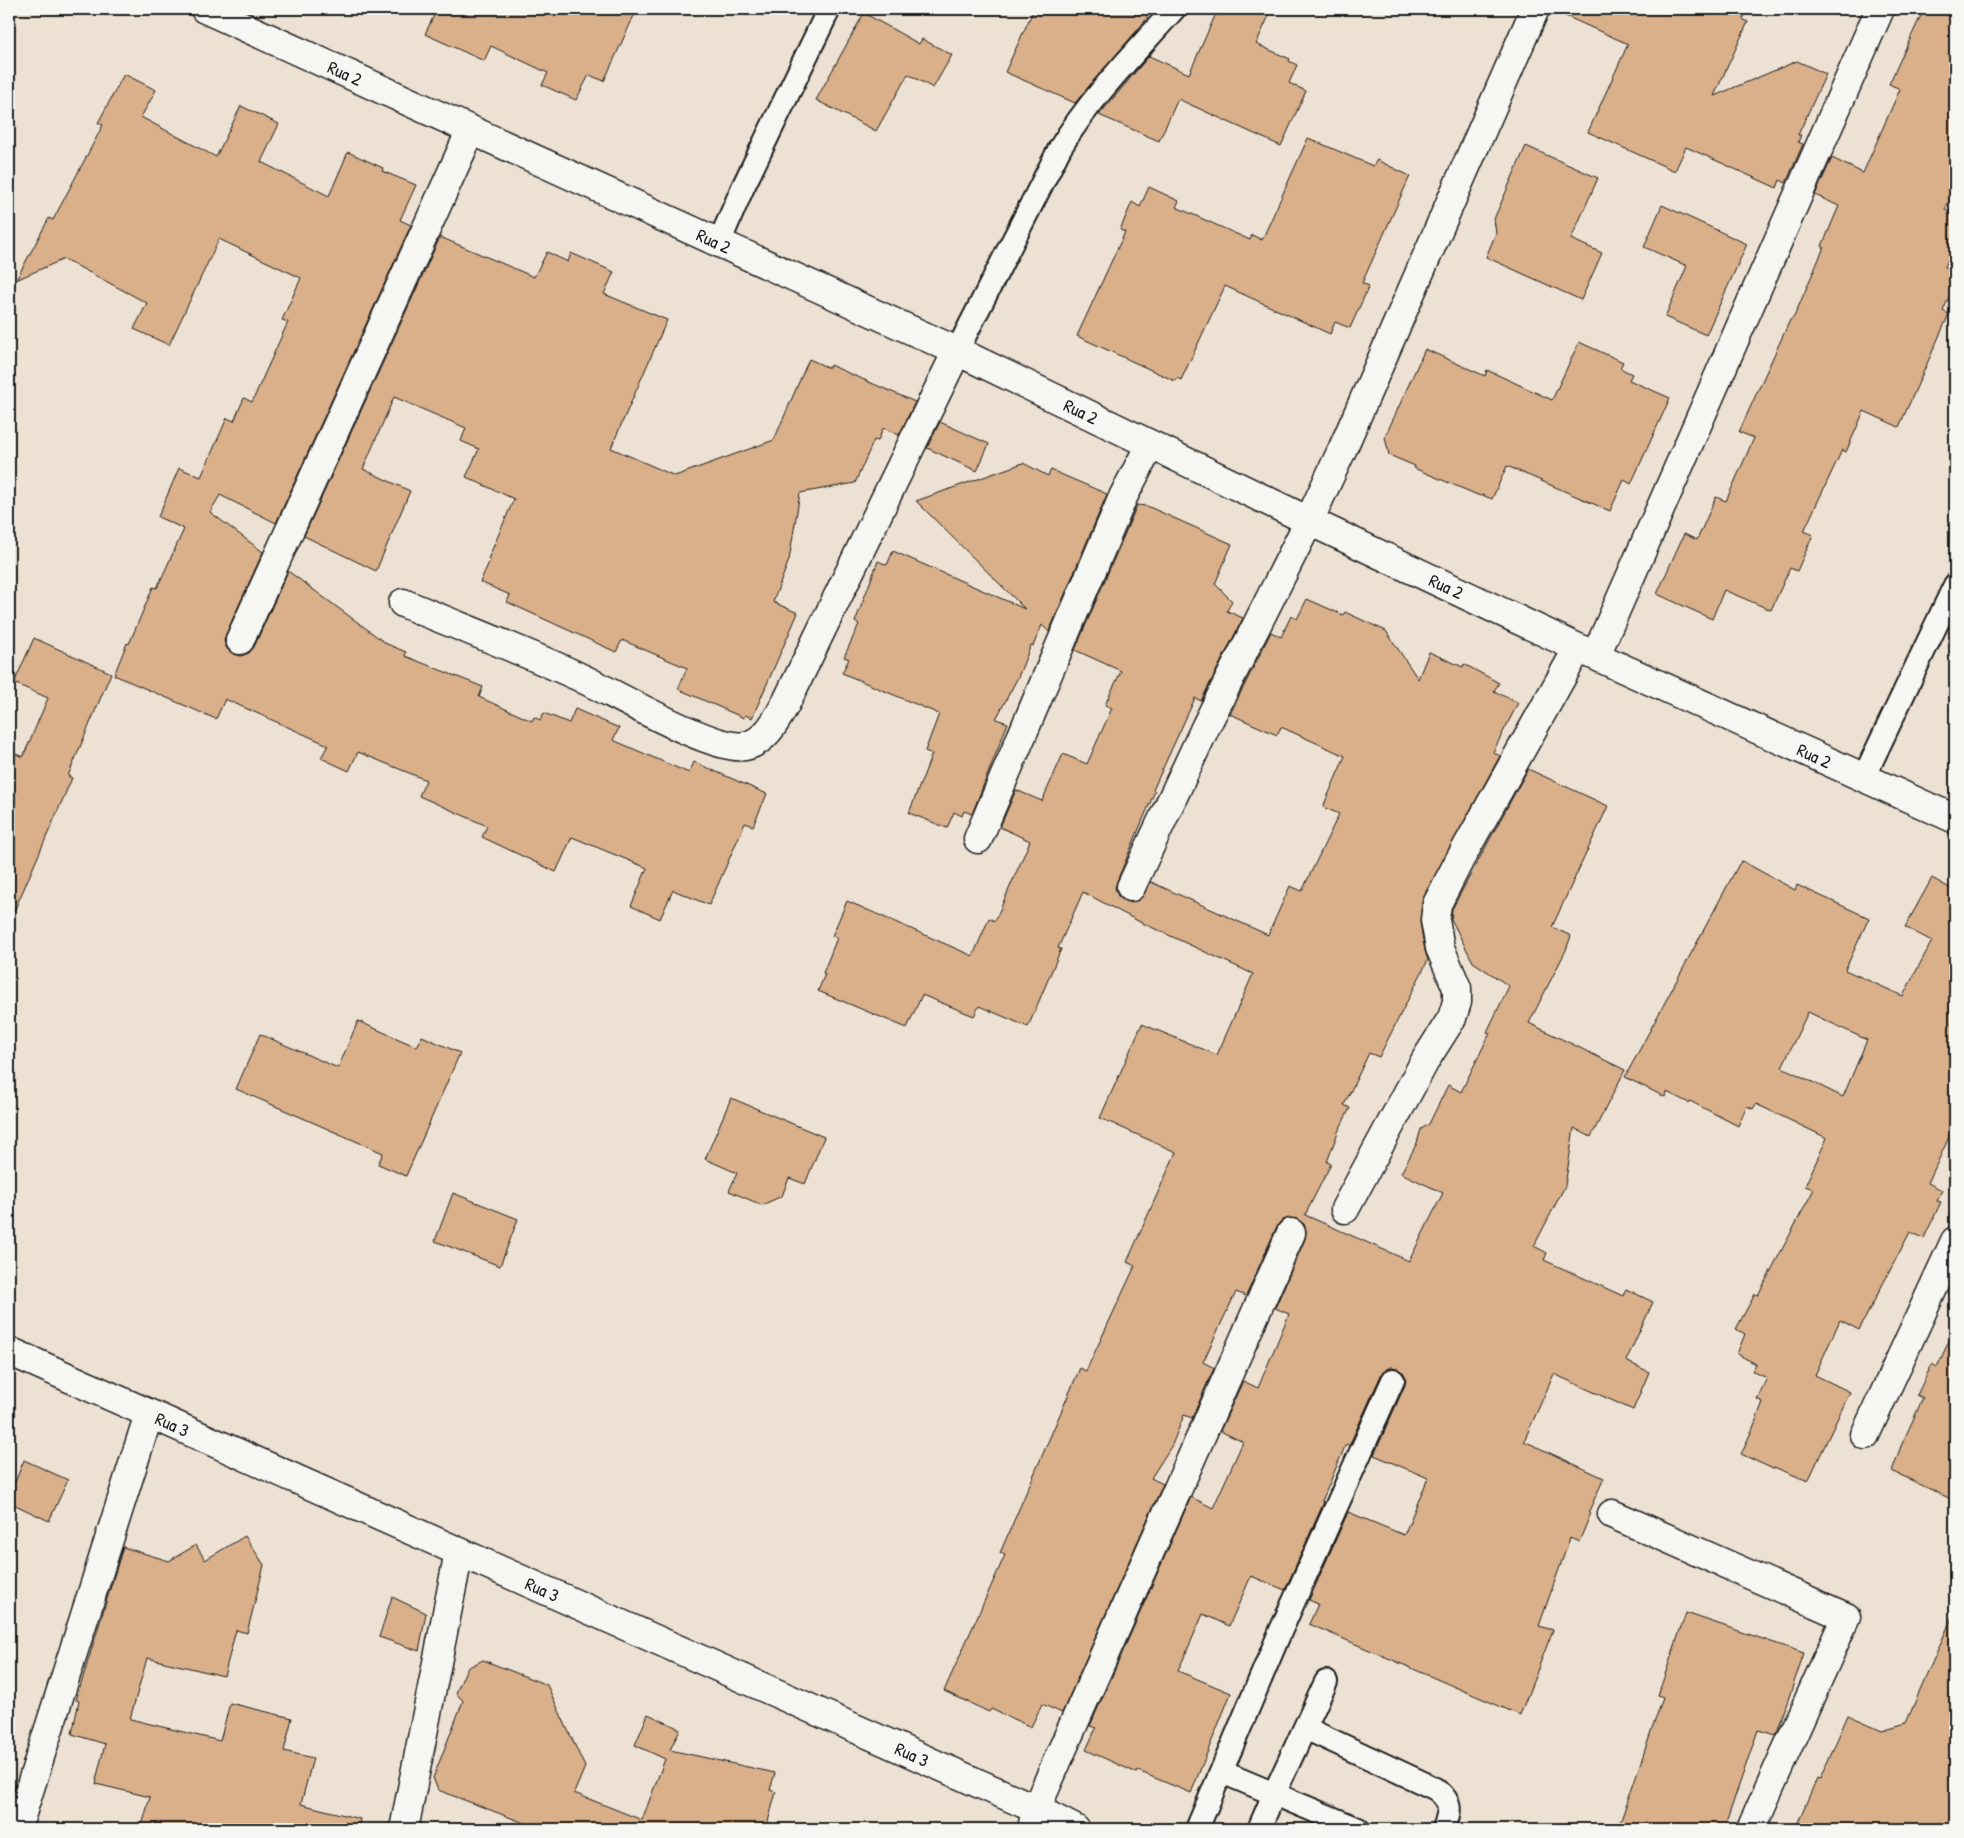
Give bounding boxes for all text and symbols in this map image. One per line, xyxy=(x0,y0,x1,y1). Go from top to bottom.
street label: Rua 2 xyxy=(324,54,367,92)
street label: Rua 2 xyxy=(693,222,735,259)
street label: Rua 2 xyxy=(1060,392,1103,430)
street label: Rua 2 xyxy=(1425,567,1468,605)
street label: Rua 2 xyxy=(1793,737,1836,774)
street label: Rua 3 xyxy=(152,1405,193,1442)
street label: Rua 3 xyxy=(521,1570,563,1607)
street label: Rua 3 xyxy=(891,1735,933,1772)

